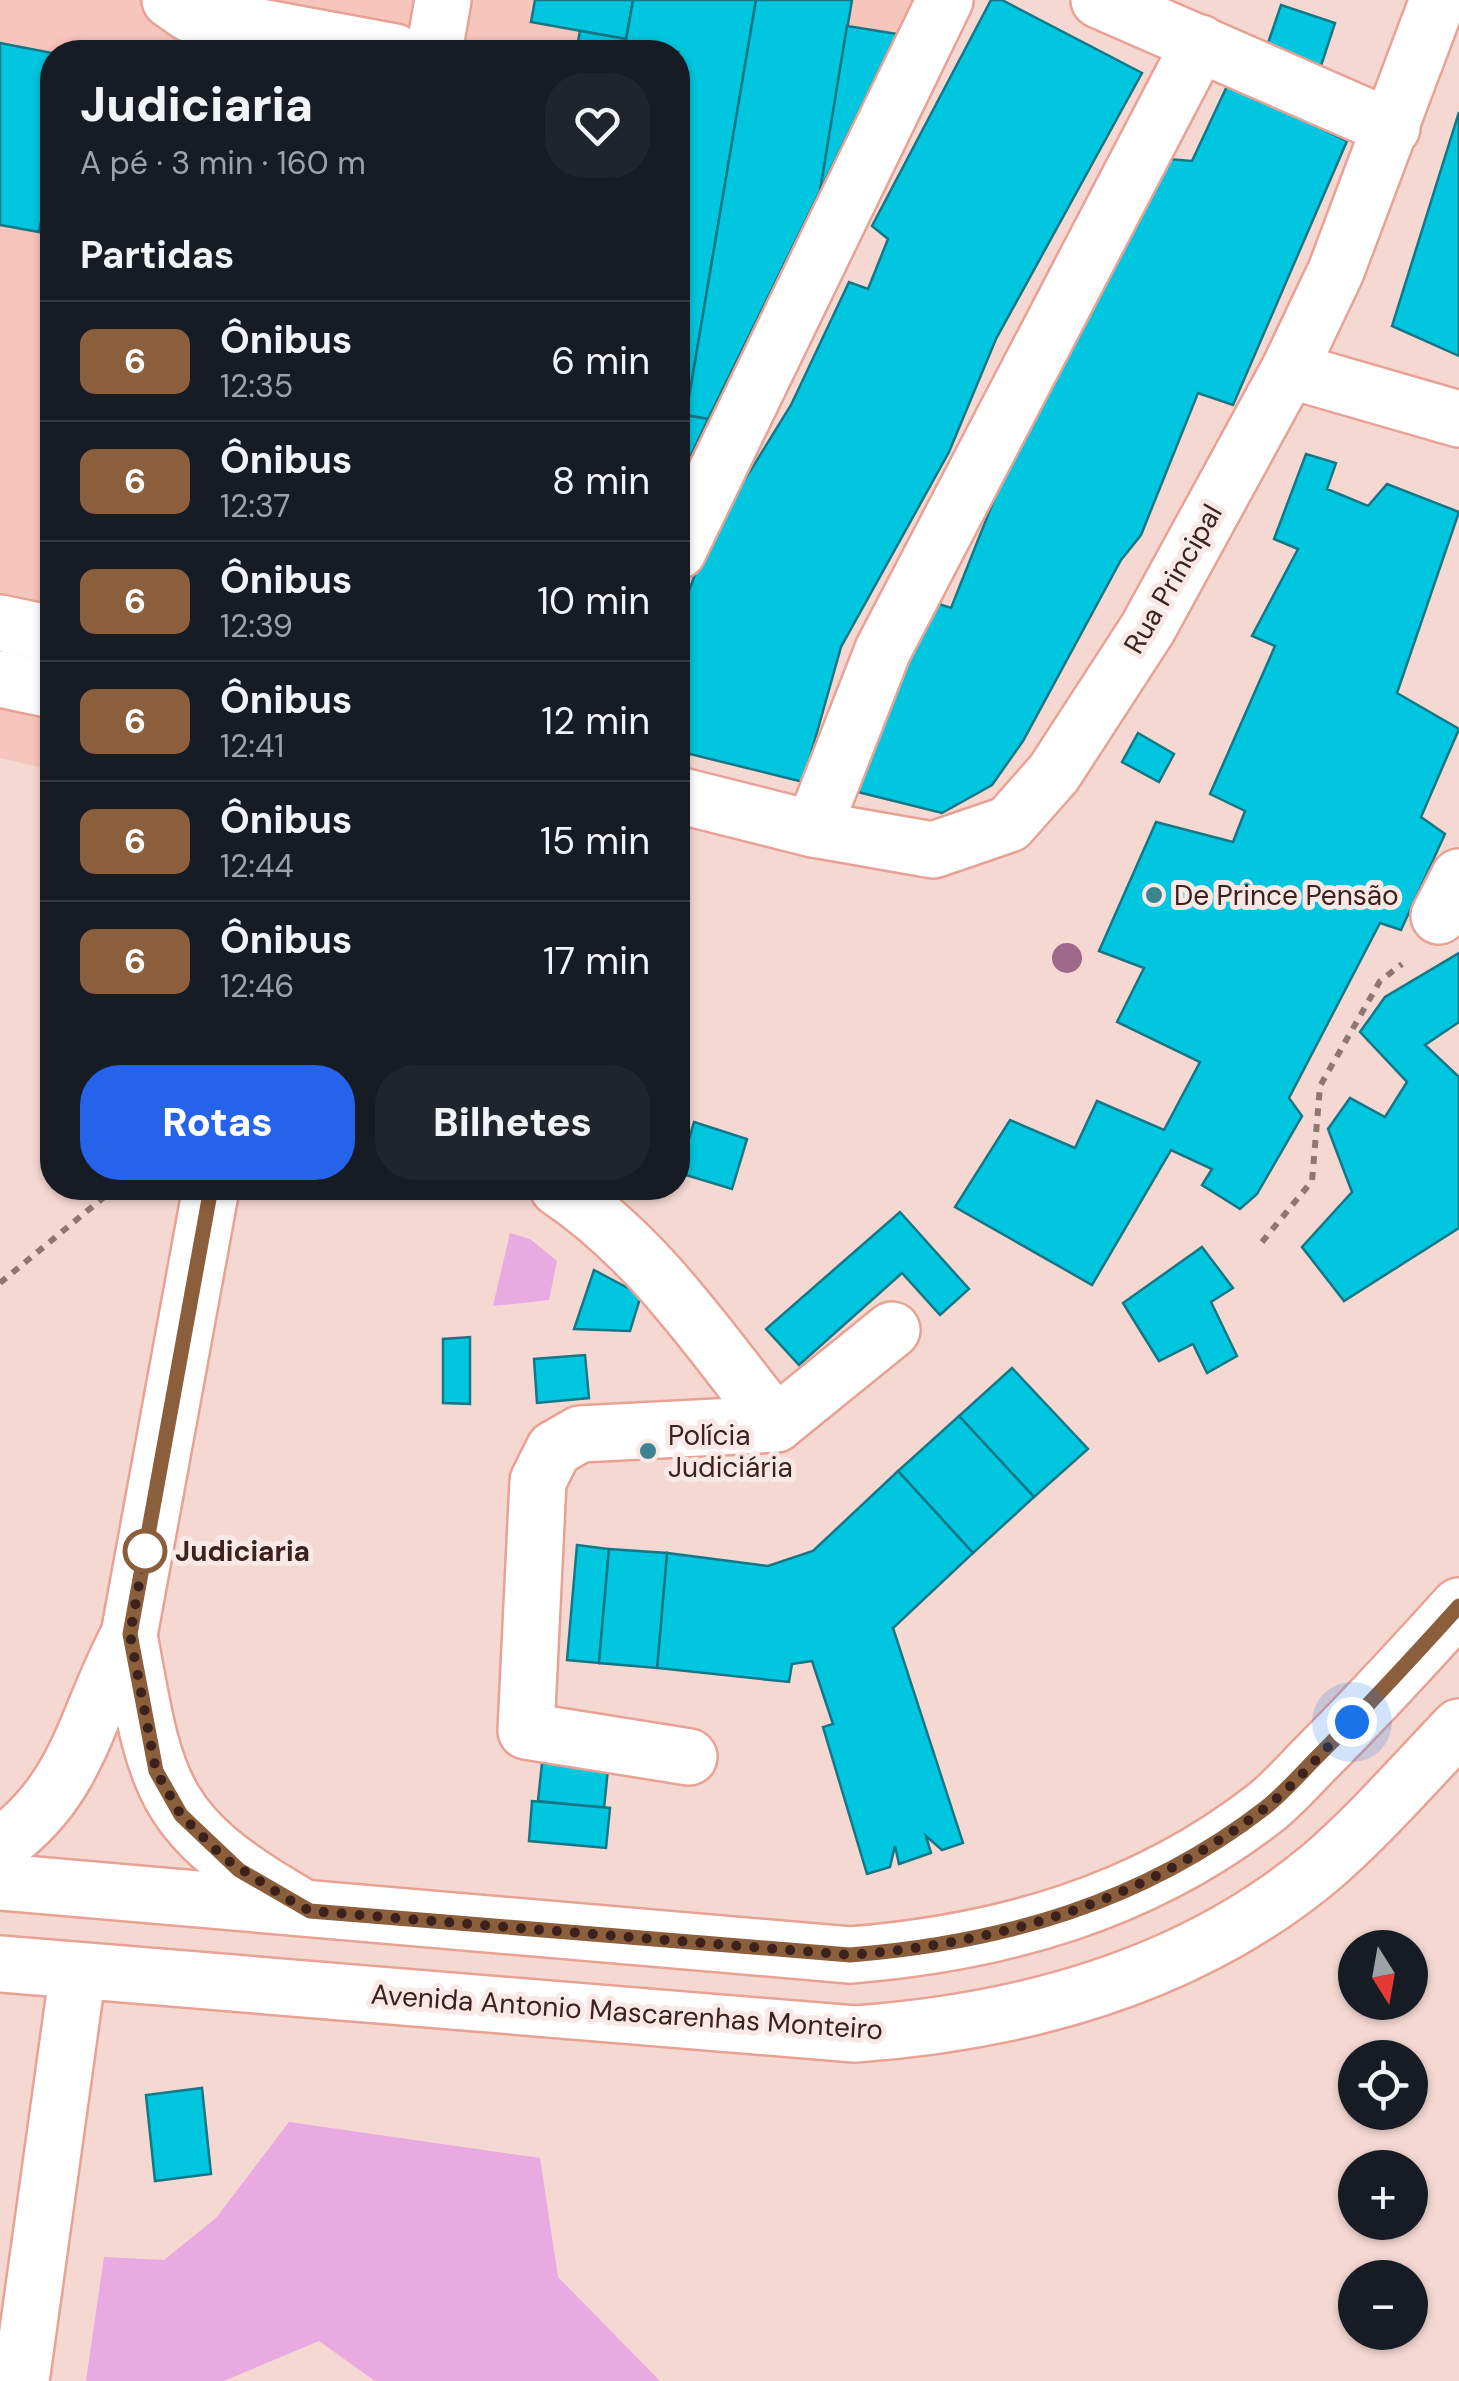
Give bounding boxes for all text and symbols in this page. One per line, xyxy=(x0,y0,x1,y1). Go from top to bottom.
text: Judiciaria xyxy=(80,73,313,136)
button: heart xyxy=(545,73,650,178)
text: A pé · 3 min · 160 m xyxy=(80,142,366,184)
text: Partidas xyxy=(80,230,234,280)
text: Ônibus xyxy=(220,315,352,365)
text: 6 min xyxy=(551,336,650,386)
text: 6 xyxy=(124,338,146,384)
text: 12:35 xyxy=(220,365,293,407)
text: Ônibus xyxy=(220,435,352,485)
text: 8 min xyxy=(552,456,650,506)
text: 6 xyxy=(124,458,146,504)
text: 12:37 xyxy=(220,485,290,527)
street label: Rua Principal xyxy=(1115,498,1231,660)
text: Ônibus xyxy=(220,555,352,605)
text: 10 min xyxy=(537,576,650,626)
text: 6 xyxy=(124,578,146,624)
text: 12:39 xyxy=(220,605,293,647)
text: Ônibus xyxy=(220,675,352,725)
text: 12 min xyxy=(541,696,650,746)
text: 6 xyxy=(124,698,146,744)
text: 12:41 xyxy=(220,725,284,767)
text: Ônibus xyxy=(220,795,352,845)
text: 15 min xyxy=(540,816,650,866)
text: 6 xyxy=(124,818,146,864)
text: 12:44 xyxy=(220,845,294,887)
place label: De Prince Pensão xyxy=(1174,877,1399,914)
marker: De Prince Pensão xyxy=(1143,884,1165,906)
text: Ônibus xyxy=(220,915,352,965)
text: 17 min xyxy=(543,936,650,986)
text: 6 xyxy=(124,938,146,984)
text: 12:46 xyxy=(220,965,294,1007)
button: Rotas xyxy=(80,1065,355,1180)
button: Bilhetes xyxy=(375,1065,650,1180)
place label: Polícia Judiciária xyxy=(668,1417,793,1486)
marker: Polícia Judiciária xyxy=(637,1440,659,1462)
marker: Judiciaria xyxy=(124,1530,166,1572)
place label: Judiciaria xyxy=(175,1533,310,1570)
your location xyxy=(1327,1697,1377,1747)
north arrow xyxy=(1338,1930,1428,2020)
map controls xyxy=(1338,1930,1428,2350)
street label: Avenida Antonio Mascarenhas Monteiro xyxy=(370,1976,884,2048)
button: locate xyxy=(1338,2040,1428,2130)
button: + xyxy=(1338,2150,1428,2240)
button: − xyxy=(1338,2260,1428,2350)

